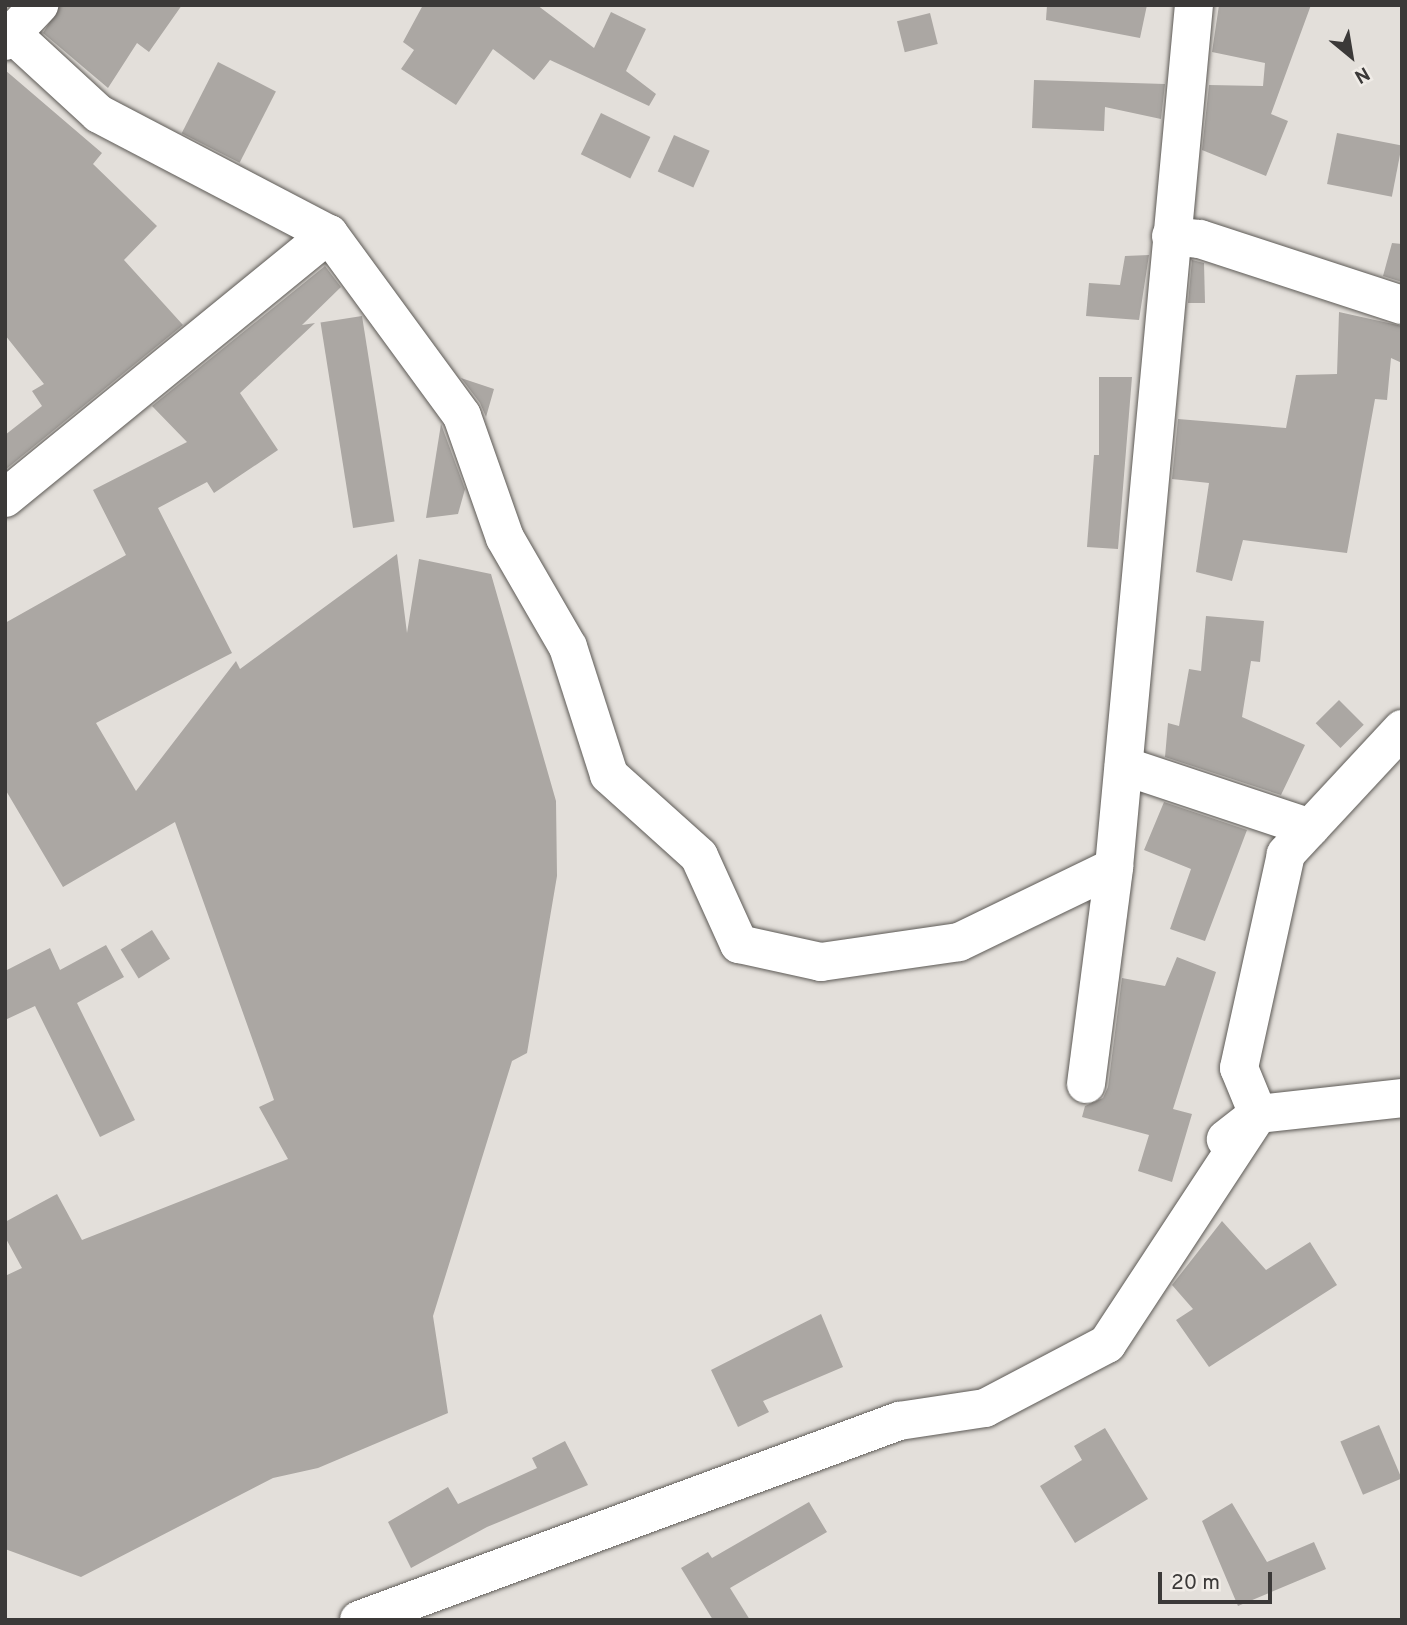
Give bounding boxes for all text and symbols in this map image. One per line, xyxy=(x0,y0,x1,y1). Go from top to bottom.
north arrow xyxy=(1316,21,1386,91)
text: N xyxy=(1350,60,1373,88)
scale bar xyxy=(1162,1558,1276,1602)
text: 20 m xyxy=(1171,1570,1220,1597)

